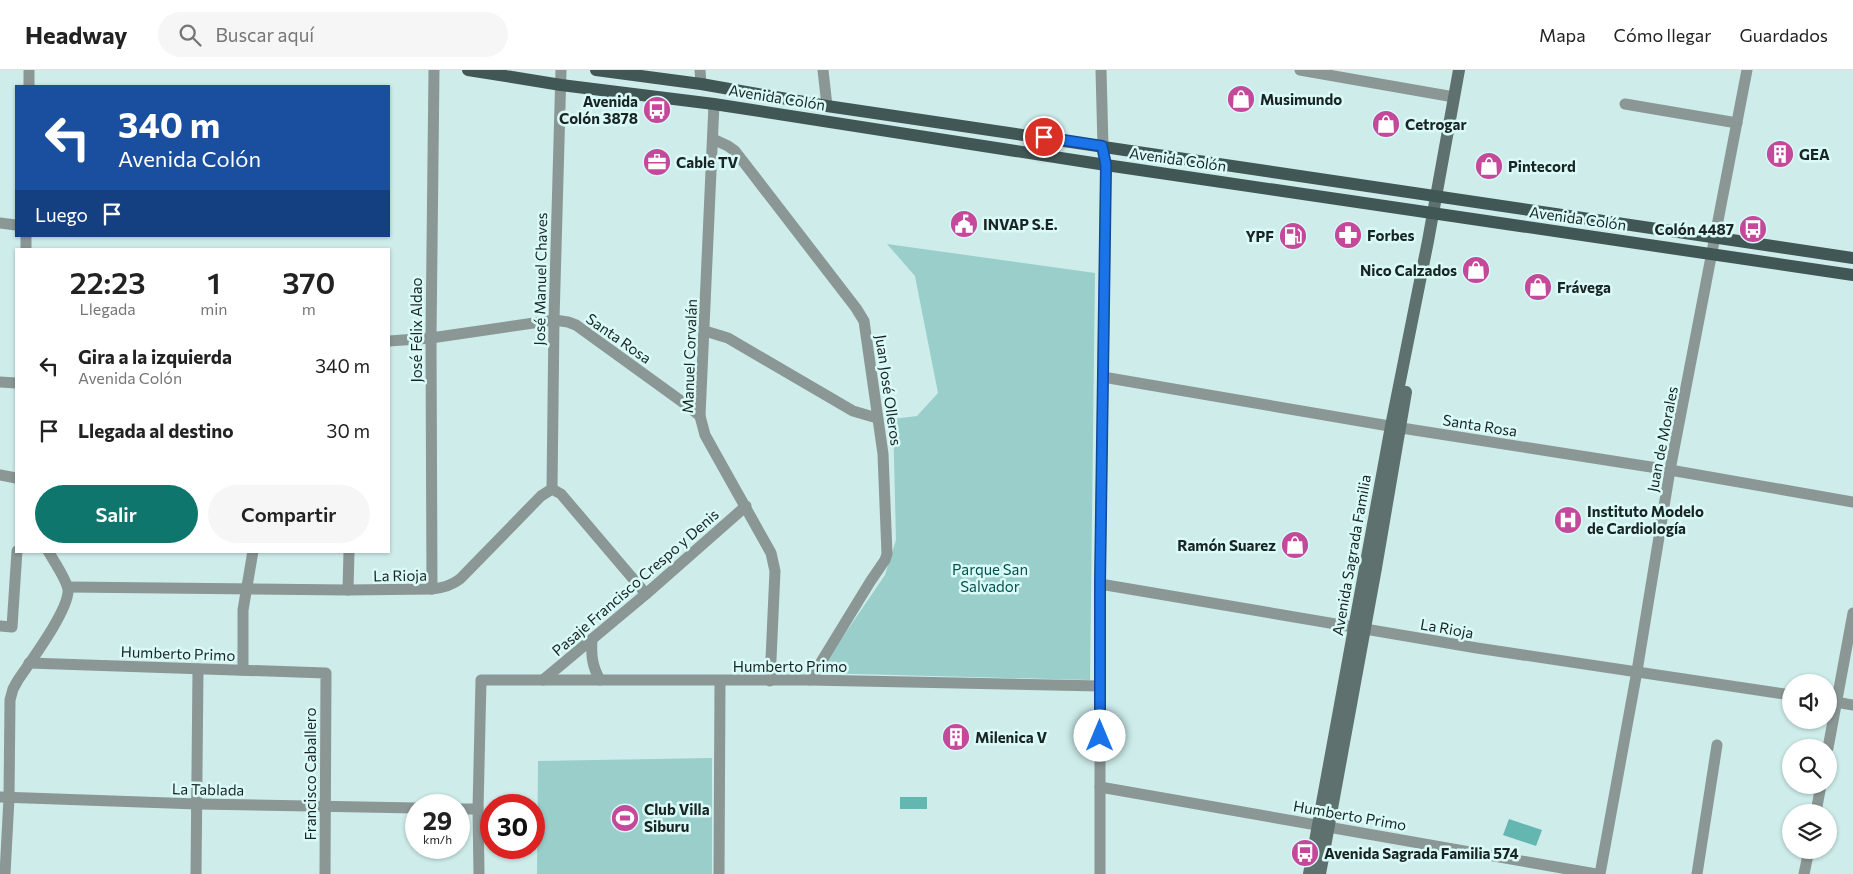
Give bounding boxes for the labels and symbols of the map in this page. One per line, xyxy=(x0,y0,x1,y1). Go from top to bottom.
street label: Avenida Colón xyxy=(727,80,827,114)
shop icon: Musimundo xyxy=(1226,84,1256,114)
place label: Musimundo xyxy=(1260,90,1342,108)
place label: Avenida Colón 3878 xyxy=(559,92,638,127)
bus stop icon: Avenida Colón 3878 xyxy=(642,95,672,125)
shop icon: Cetrogar xyxy=(1371,109,1401,139)
place label: Cetrogar xyxy=(1405,115,1467,133)
pin xyxy=(1023,116,1065,158)
building icon: GEA xyxy=(1765,139,1795,169)
street label: Avenida Colón xyxy=(1128,143,1228,175)
place label: GEA xyxy=(1799,145,1830,163)
office icon: Cable TV xyxy=(642,147,672,177)
shop icon: Pintecord xyxy=(1474,151,1504,181)
place label: Cable TV xyxy=(676,153,739,171)
place label: Pintecord xyxy=(1508,157,1576,175)
street label: Avenida Colón xyxy=(1528,202,1628,234)
public building icon: INVAP S.E. xyxy=(949,209,979,239)
street label: José Manuel Chaves xyxy=(530,212,550,346)
bus stop icon: Colón 4487 xyxy=(1738,214,1768,244)
place label: INVAP S.E. xyxy=(983,215,1058,233)
pharmacy icon: Forbes xyxy=(1333,220,1363,250)
place label: Colón 4487 xyxy=(1654,220,1734,238)
fuel station icon: YPF xyxy=(1278,221,1308,251)
place label: Forbes xyxy=(1367,226,1414,244)
place label: YPF xyxy=(1245,227,1274,245)
shop icon: Nico Calzados xyxy=(1461,255,1491,285)
place label: Nico Calzados xyxy=(1360,261,1457,279)
shop icon: Frávega xyxy=(1523,272,1553,302)
street label: José Félix Aldao xyxy=(407,277,425,383)
place label: Frávega xyxy=(1557,278,1611,296)
street label: Manuel Corvalán xyxy=(678,299,700,413)
street label: Santa Rosa xyxy=(583,309,655,367)
street label: Juan José Olleros xyxy=(872,333,906,447)
street label: Juan de Morales xyxy=(1643,385,1681,493)
street label: Santa Rosa xyxy=(1441,410,1519,440)
street label: Avenida Sagrada Familia xyxy=(1328,473,1374,637)
place label: Instituto Modelo de Cardiología xyxy=(1587,502,1704,537)
street label: Pasaje Francisco Crespo y Denis xyxy=(548,505,722,659)
hospital icon: Instituto Modelo de Cardiología xyxy=(1553,505,1583,535)
shop icon: Ramón Suarez xyxy=(1280,530,1310,560)
place label: Ramón Suarez xyxy=(1177,536,1276,554)
park label: Parque San Salvador xyxy=(952,560,1028,595)
street label: La Rioja xyxy=(373,566,427,584)
street label: La Rioja xyxy=(1419,614,1475,642)
street label: Humberto Primo xyxy=(120,642,236,664)
street label: Humberto Primo xyxy=(733,657,847,675)
street label: Francisco Caballero xyxy=(301,707,319,841)
position arrow xyxy=(1073,709,1125,761)
building icon: Milenica V xyxy=(941,722,971,752)
place label: Milenica V xyxy=(975,728,1048,746)
street label: La Tablada xyxy=(172,779,244,799)
speed limit sign: 30 xyxy=(480,794,545,859)
street label: Humberto Primo xyxy=(1292,796,1408,834)
place label: Club Villa Siburu xyxy=(644,800,710,835)
sports icon: Club Villa Siburu xyxy=(610,803,640,833)
bus stop icon: Avenida Sagrada Familia 574 xyxy=(1290,838,1320,868)
place label: Avenida Sagrada Familia 574 xyxy=(1324,844,1519,862)

